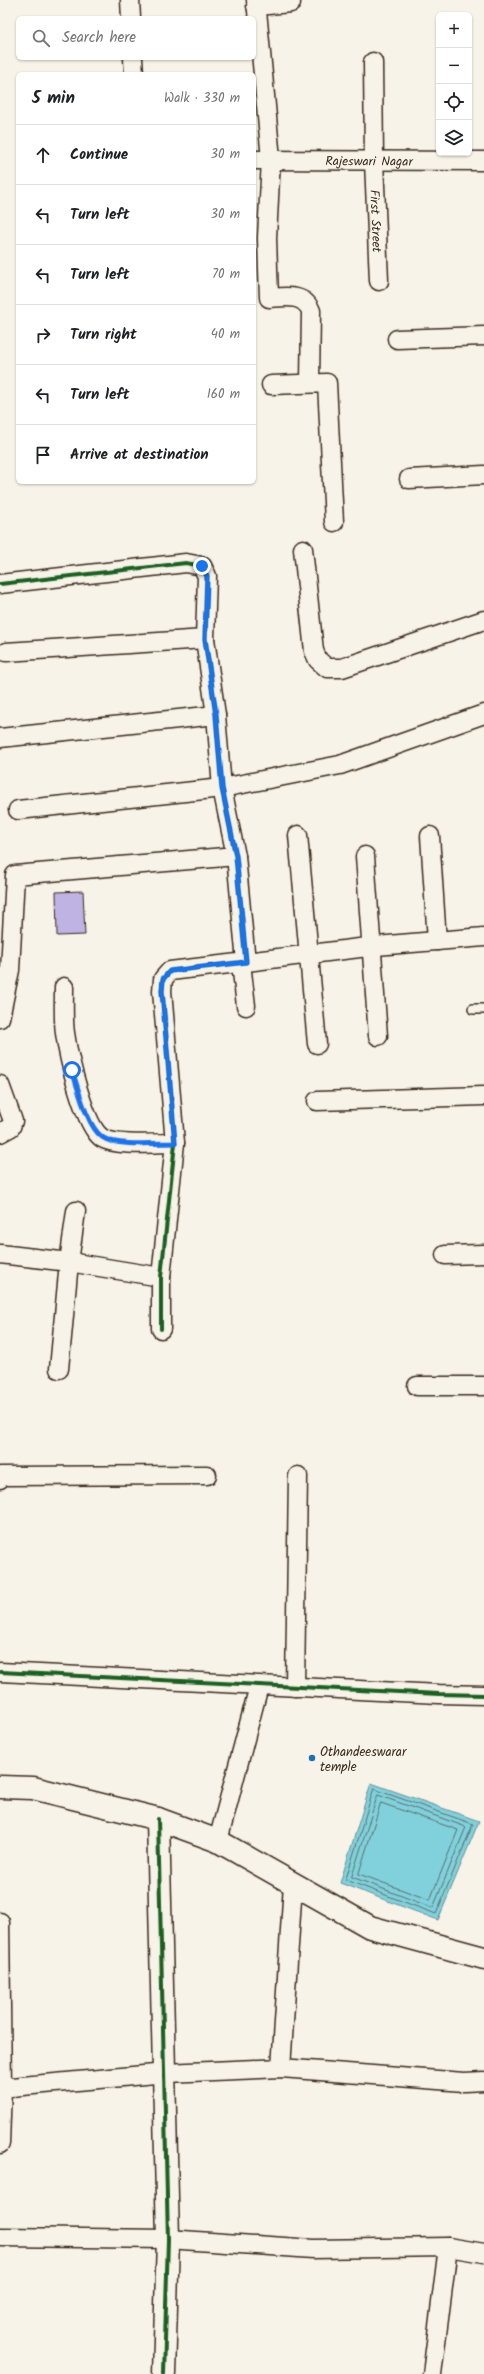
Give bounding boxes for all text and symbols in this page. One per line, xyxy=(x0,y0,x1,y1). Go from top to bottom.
map controls xyxy=(436,12,472,156)
button: + xyxy=(436,12,472,48)
search box xyxy=(16,16,256,60)
text: Search here xyxy=(62,26,136,50)
icon: search xyxy=(30,27,52,49)
button: − xyxy=(436,48,472,84)
button: locate xyxy=(436,84,472,120)
text: 5 min xyxy=(32,85,75,112)
text: Walk · 330 m xyxy=(164,88,240,109)
button: layers xyxy=(436,120,472,156)
text: Continue xyxy=(70,143,128,167)
icon: ahead xyxy=(32,144,54,166)
text: 30 m xyxy=(211,144,240,165)
street label: Rajeswari Nagar xyxy=(325,151,413,173)
street label: First Street xyxy=(363,189,387,254)
text: Turn left xyxy=(70,203,130,227)
icon: left xyxy=(32,204,54,226)
text: 30 m xyxy=(211,204,240,225)
text: Turn left xyxy=(70,263,130,287)
icon: left xyxy=(32,264,54,286)
text: 70 m xyxy=(212,264,240,285)
text: Turn right xyxy=(70,323,137,347)
icon: right xyxy=(32,324,54,346)
text: 40 m xyxy=(211,324,240,345)
text: Turn left xyxy=(70,383,130,407)
icon: left xyxy=(32,384,54,406)
text: 160 m xyxy=(207,384,240,405)
text: Arrive at destination xyxy=(70,443,209,467)
icon: arrive xyxy=(32,444,54,466)
route end xyxy=(193,557,211,575)
route start xyxy=(63,1061,81,1079)
place label: Othandeeswarar temple xyxy=(320,1742,407,1778)
marker: Othandeeswarar temple xyxy=(307,1753,317,1763)

